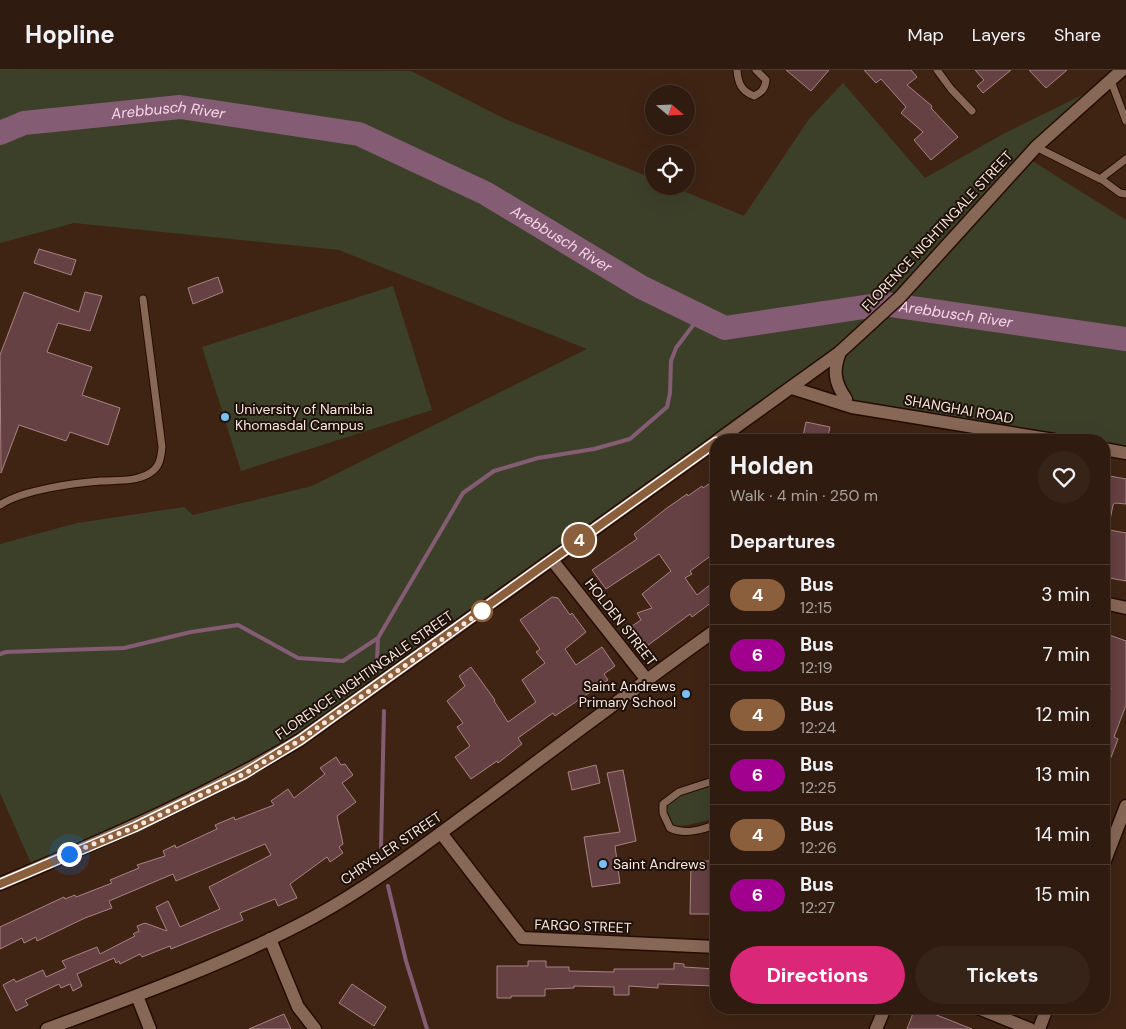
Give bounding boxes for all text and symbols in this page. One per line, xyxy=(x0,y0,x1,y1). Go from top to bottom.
text: Hopline xyxy=(25,19,115,50)
text: Map xyxy=(908,23,944,47)
text: Layers xyxy=(972,23,1026,47)
text: Share xyxy=(1054,23,1101,47)
north arrow xyxy=(645,85,695,135)
map controls xyxy=(645,85,695,195)
water label: Arebbusch River xyxy=(109,97,227,124)
button: locate xyxy=(645,145,695,195)
street label: FLORENCE NIGHTINGALE STREET xyxy=(858,147,1016,315)
water label: Arebbusch River xyxy=(506,200,616,277)
water label: Arebbusch River xyxy=(897,296,1014,333)
street label: SHANGHAI ROAD xyxy=(903,391,1015,427)
place label: University of Namibia Khomasdal Campus xyxy=(235,400,373,434)
marker: University of Namibia Khomasdal Campus xyxy=(219,411,231,423)
text: Holden xyxy=(730,450,814,481)
button: heart xyxy=(1038,451,1090,503)
text: Walk · 4 min · 250 m xyxy=(730,485,878,506)
line badge: 4 xyxy=(563,524,595,556)
text: 4 xyxy=(573,528,585,552)
text: Departures xyxy=(730,529,835,554)
text: Bus xyxy=(800,572,834,597)
street label: HOLDEN STREET xyxy=(581,575,661,670)
text: 3 min xyxy=(1041,582,1090,607)
text: 4 xyxy=(752,583,763,607)
text: 12:15 xyxy=(800,597,832,618)
unlabelled marker xyxy=(471,600,493,622)
street label: FLORENCE NIGHTINGALE STREET xyxy=(272,606,456,743)
text: Bus xyxy=(800,632,834,657)
text: 7 min xyxy=(1042,642,1090,667)
text: 6 xyxy=(752,643,763,667)
text: 12:19 xyxy=(800,657,832,678)
place label: Saint Andrews Primary School xyxy=(579,677,676,711)
marker: Saint Andrews Primary School xyxy=(680,688,692,700)
text: Bus xyxy=(800,692,834,717)
text: 12 min xyxy=(1036,702,1090,727)
text: 4 xyxy=(752,703,763,727)
text: 12:24 xyxy=(800,717,836,738)
text: Bus xyxy=(800,752,834,777)
text: 13 min xyxy=(1035,762,1090,787)
text: 6 xyxy=(752,763,763,787)
text: 12:25 xyxy=(800,777,836,798)
street label: CHRYSLER STREET xyxy=(337,807,445,889)
text: Bus xyxy=(800,812,834,837)
text: 14 min xyxy=(1035,822,1090,847)
text: 4 xyxy=(752,823,763,847)
text: 12:26 xyxy=(800,837,837,858)
your location xyxy=(57,842,82,867)
place label: Saint Andrews xyxy=(613,855,706,873)
marker: Saint Andrews xyxy=(597,858,609,870)
text: Bus xyxy=(800,872,834,897)
text: 15 min xyxy=(1035,882,1090,907)
text: 6 xyxy=(752,883,763,907)
text: 12:27 xyxy=(800,897,835,918)
street label: FARGO STREET xyxy=(534,915,632,937)
button: Directions xyxy=(730,946,905,1004)
button: Tickets xyxy=(915,946,1090,1004)

